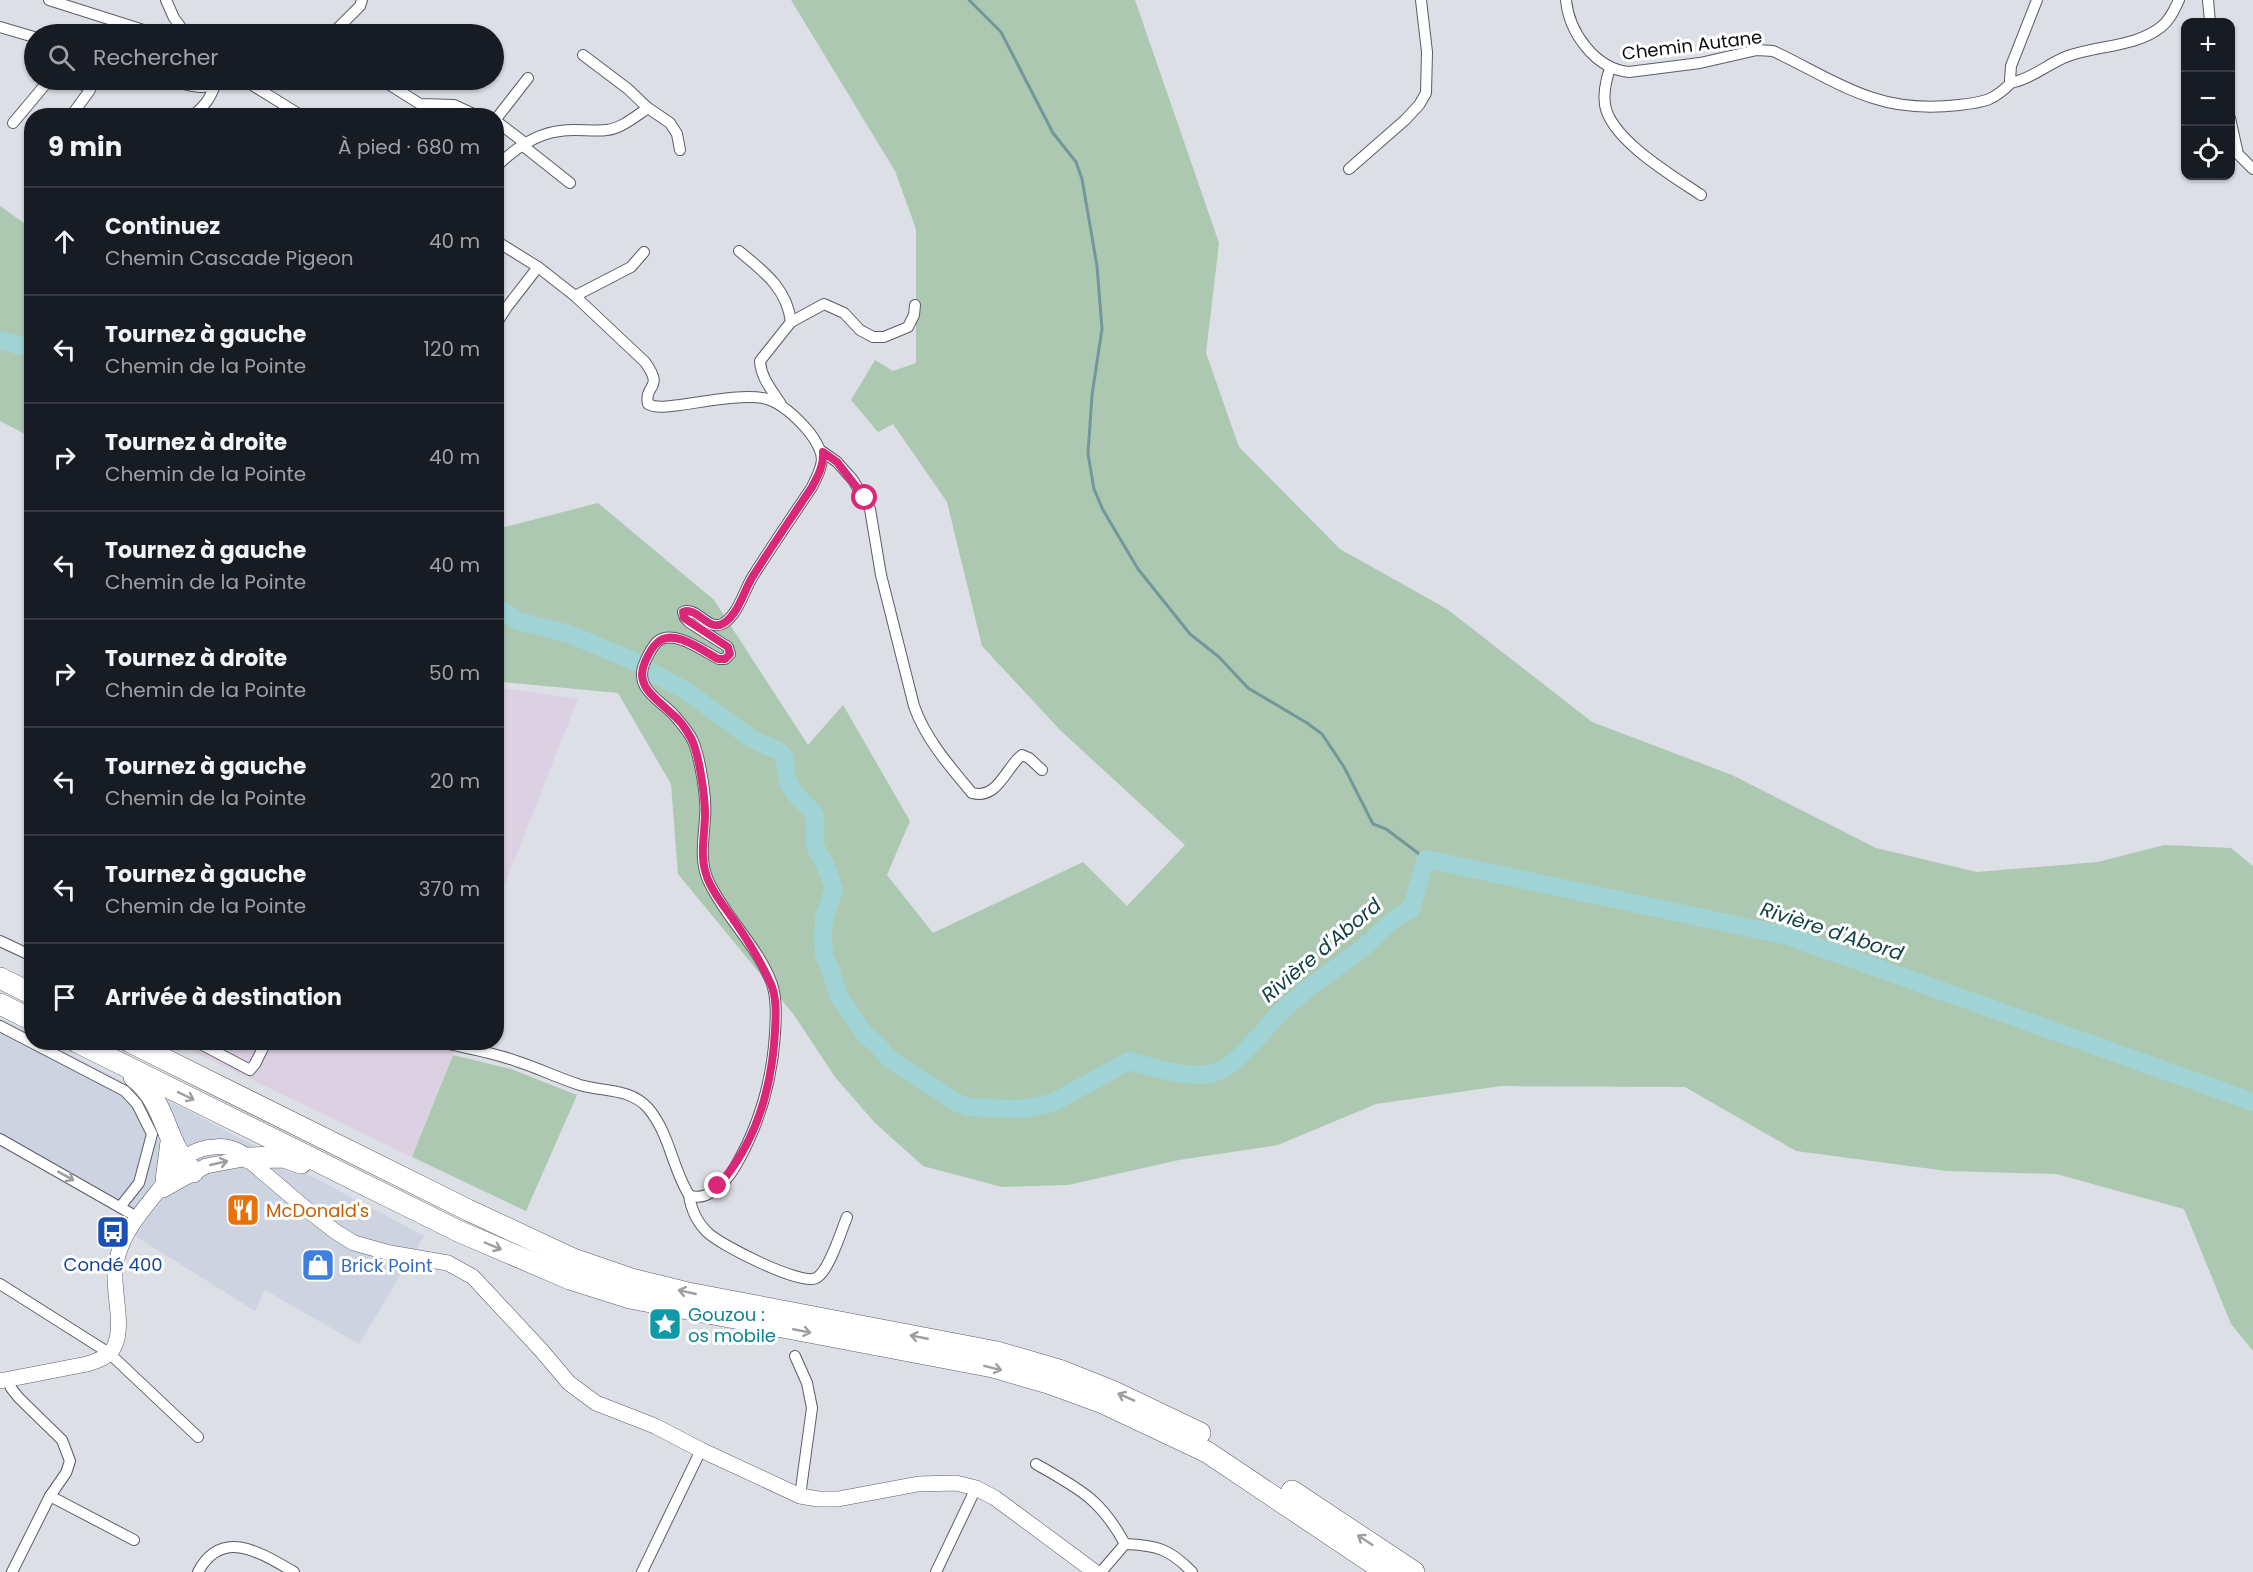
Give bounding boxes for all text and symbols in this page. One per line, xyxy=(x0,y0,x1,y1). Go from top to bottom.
map controls xyxy=(2181,18,2235,180)
button: + xyxy=(2181,18,2235,72)
search box xyxy=(24,24,504,90)
street label: Chemin Autane xyxy=(1621,24,1763,66)
icon: search xyxy=(45,41,78,74)
text: Rechercher xyxy=(93,42,219,73)
button: − xyxy=(2181,72,2235,126)
button: locate xyxy=(2181,126,2235,180)
text: 9 min xyxy=(48,129,122,165)
text: À pied · 680 m xyxy=(338,133,480,161)
text: Continuez xyxy=(105,211,220,242)
icon: ahead xyxy=(48,225,81,258)
text: 40 m xyxy=(429,227,480,255)
text: Chemin Cascade Pigeon xyxy=(105,244,354,272)
text: Tournez à gauche xyxy=(105,319,306,350)
icon: left xyxy=(48,333,81,366)
text: 120 m xyxy=(424,335,480,363)
text: Chemin de la Pointe xyxy=(105,352,306,380)
text: Tournez à droite xyxy=(105,427,287,458)
icon: right xyxy=(48,441,81,474)
text: 40 m xyxy=(429,443,480,471)
text: Chemin de la Pointe xyxy=(105,460,306,488)
route start xyxy=(851,484,877,510)
text: Tournez à gauche xyxy=(105,535,306,566)
icon: left xyxy=(48,549,81,582)
text: 40 m xyxy=(429,551,480,579)
text: Chemin de la Pointe xyxy=(105,568,306,596)
text: Tournez à droite xyxy=(105,643,287,674)
icon: right xyxy=(48,657,81,690)
text: 50 m xyxy=(429,659,480,687)
text: Chemin de la Pointe xyxy=(105,676,306,704)
text: Tournez à gauche xyxy=(105,751,306,782)
icon: left xyxy=(48,765,81,798)
text: 20 m xyxy=(430,767,480,795)
text: Chemin de la Pointe xyxy=(105,784,306,812)
text: Tournez à gauche xyxy=(105,859,306,890)
icon: left xyxy=(48,873,81,906)
text: 370 m xyxy=(419,875,480,903)
water label: Rivière d'Abord xyxy=(1255,891,1387,1009)
text: Chemin de la Pointe xyxy=(105,892,306,920)
water label: Rivière d'Abord xyxy=(1757,895,1908,967)
icon: arrive xyxy=(48,981,81,1014)
text: Arrivée à destination xyxy=(105,982,342,1013)
one-way arrow xyxy=(177,1091,195,1103)
one-way arrow xyxy=(209,1157,228,1169)
one-way arrow xyxy=(57,1170,74,1182)
route end xyxy=(704,1172,730,1198)
restaurant icon: McDonald's xyxy=(225,1192,261,1228)
place label: McDonald's xyxy=(266,1198,369,1223)
bus stop icon: Condé 400 xyxy=(95,1214,131,1250)
one-way arrow xyxy=(484,1241,502,1253)
shop icon: Brick Point xyxy=(300,1247,336,1283)
place label: Condé 400 xyxy=(64,1252,163,1277)
place label: Brick Point xyxy=(341,1253,433,1278)
one-way arrow xyxy=(677,1286,696,1298)
place label: Gouzou : os mobile xyxy=(688,1302,776,1348)
place icon: Gouzou : os mobile xyxy=(647,1306,683,1342)
one-way arrow xyxy=(791,1326,811,1337)
one-way arrow xyxy=(910,1331,930,1342)
one-way arrow xyxy=(983,1363,1002,1375)
one-way arrow xyxy=(1118,1391,1136,1402)
one-way arrow xyxy=(1357,1534,1374,1546)

